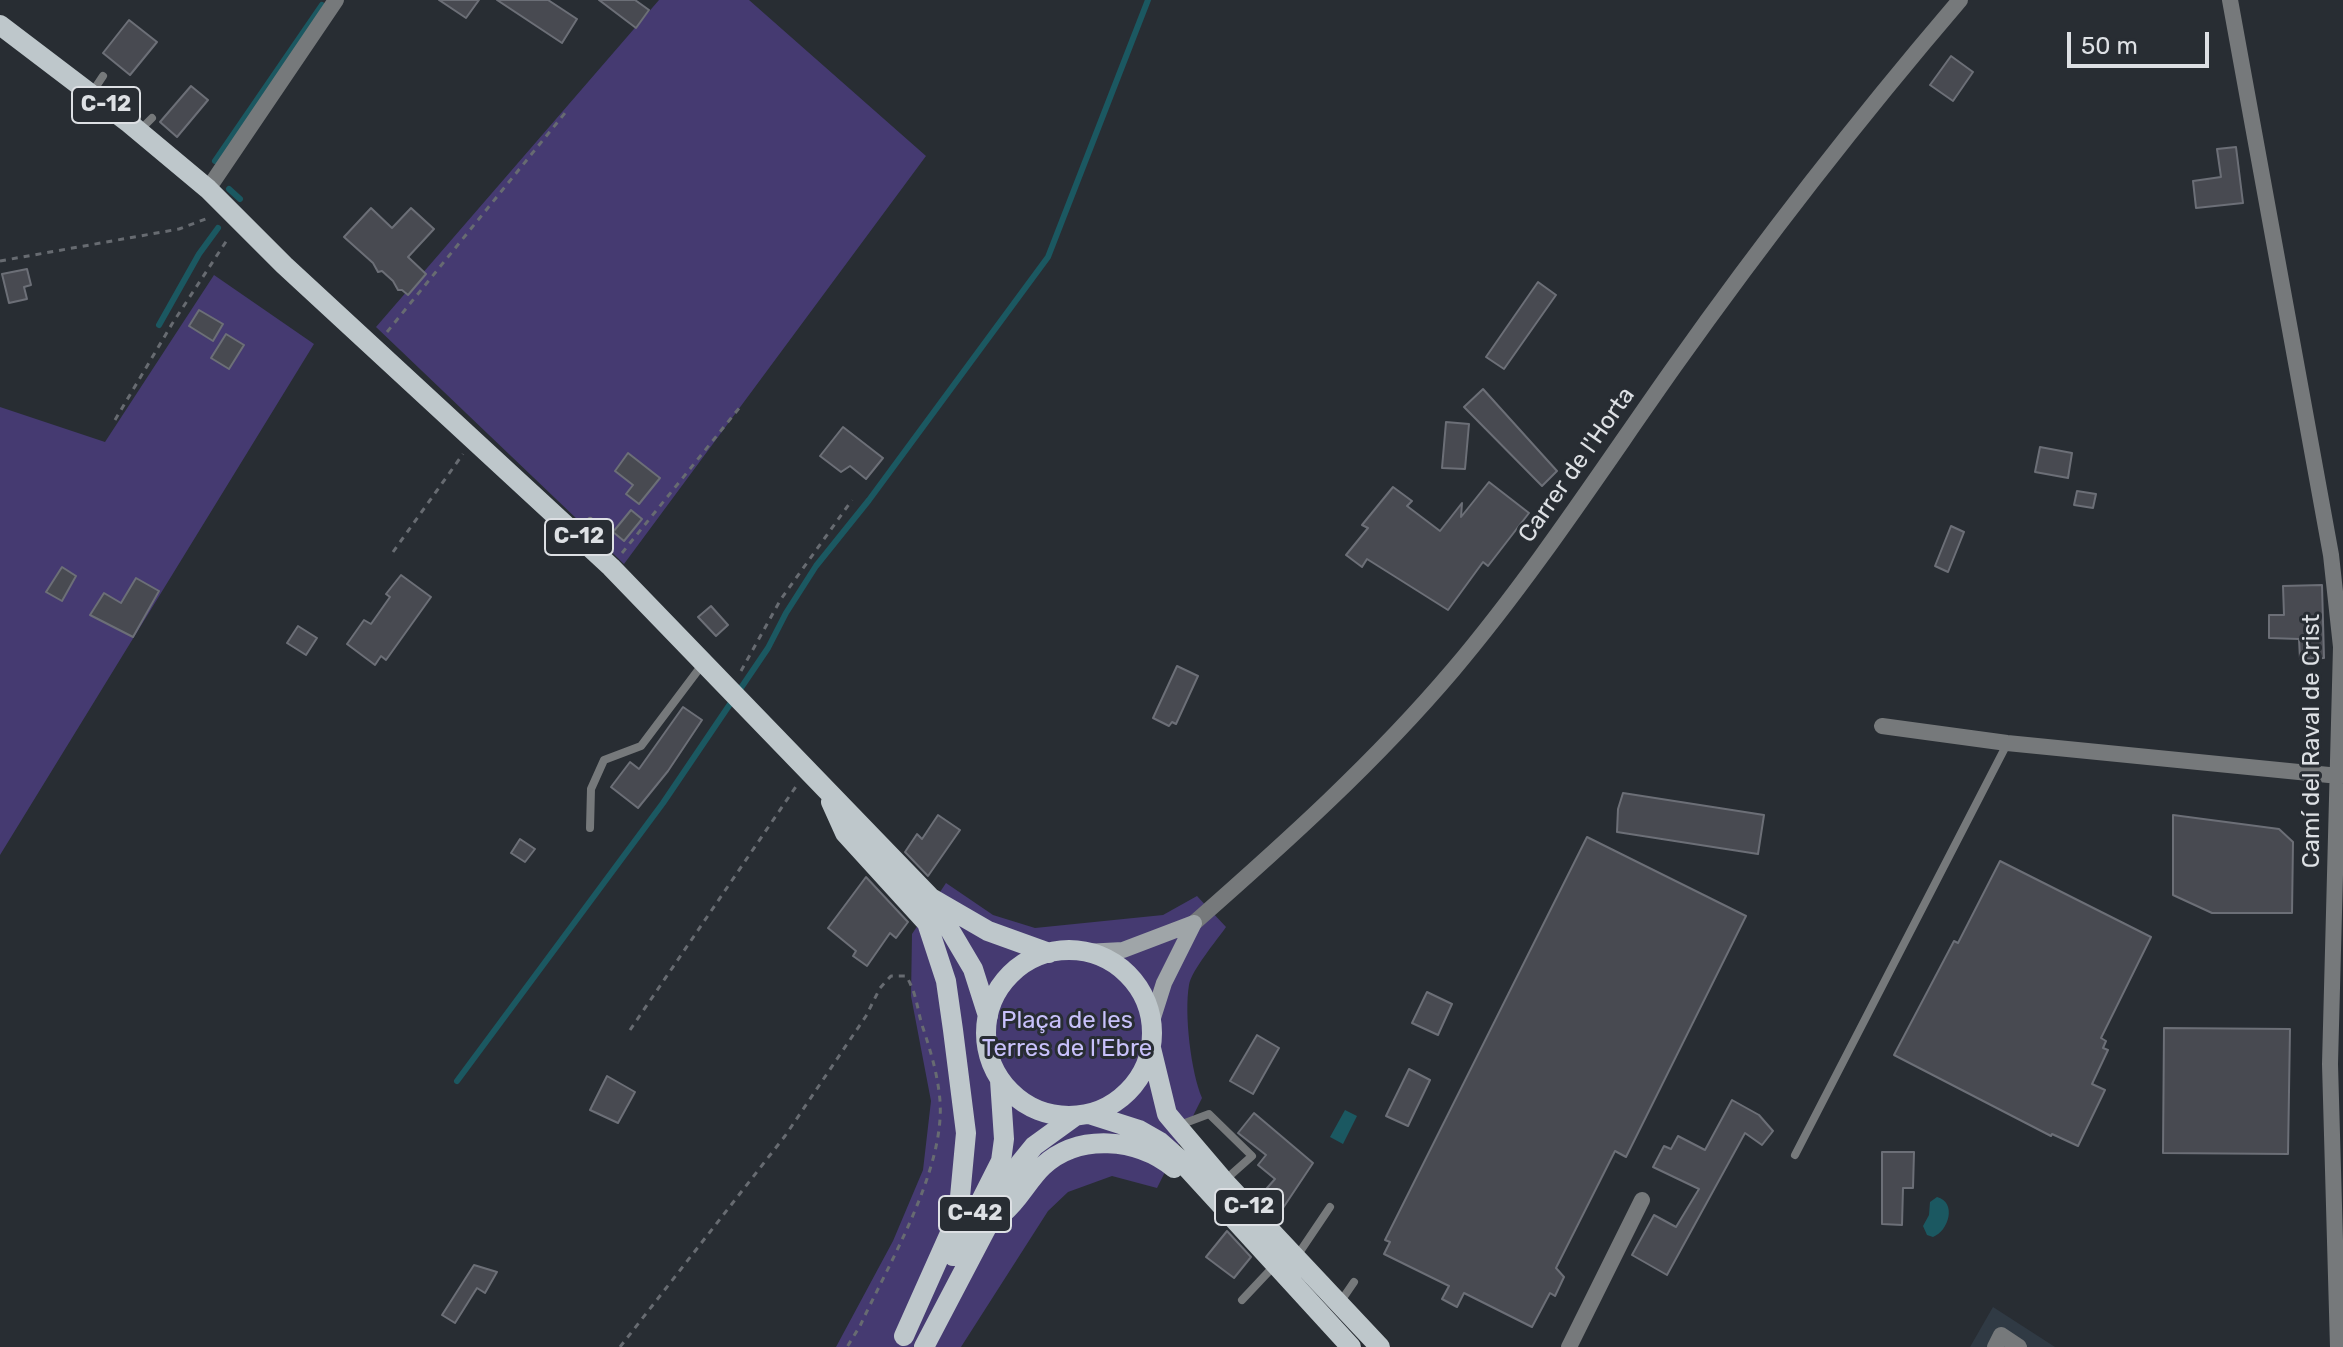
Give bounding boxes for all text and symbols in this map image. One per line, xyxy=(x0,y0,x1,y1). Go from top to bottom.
scale bar xyxy=(2071,16,2213,66)
text: 50 m xyxy=(2081,32,2138,60)
road number: C-12 xyxy=(72,87,140,123)
street label: Carrer de l'Horta xyxy=(1513,382,1641,548)
road number: C-12 xyxy=(545,519,613,555)
street label: Camí del Raval de Crist xyxy=(2298,614,2326,868)
park label: Plaça de les Terres de l'Ebre xyxy=(982,1007,1152,1063)
road number: C-12 xyxy=(1215,1189,1283,1225)
road number: C-42 xyxy=(939,1196,1011,1232)

